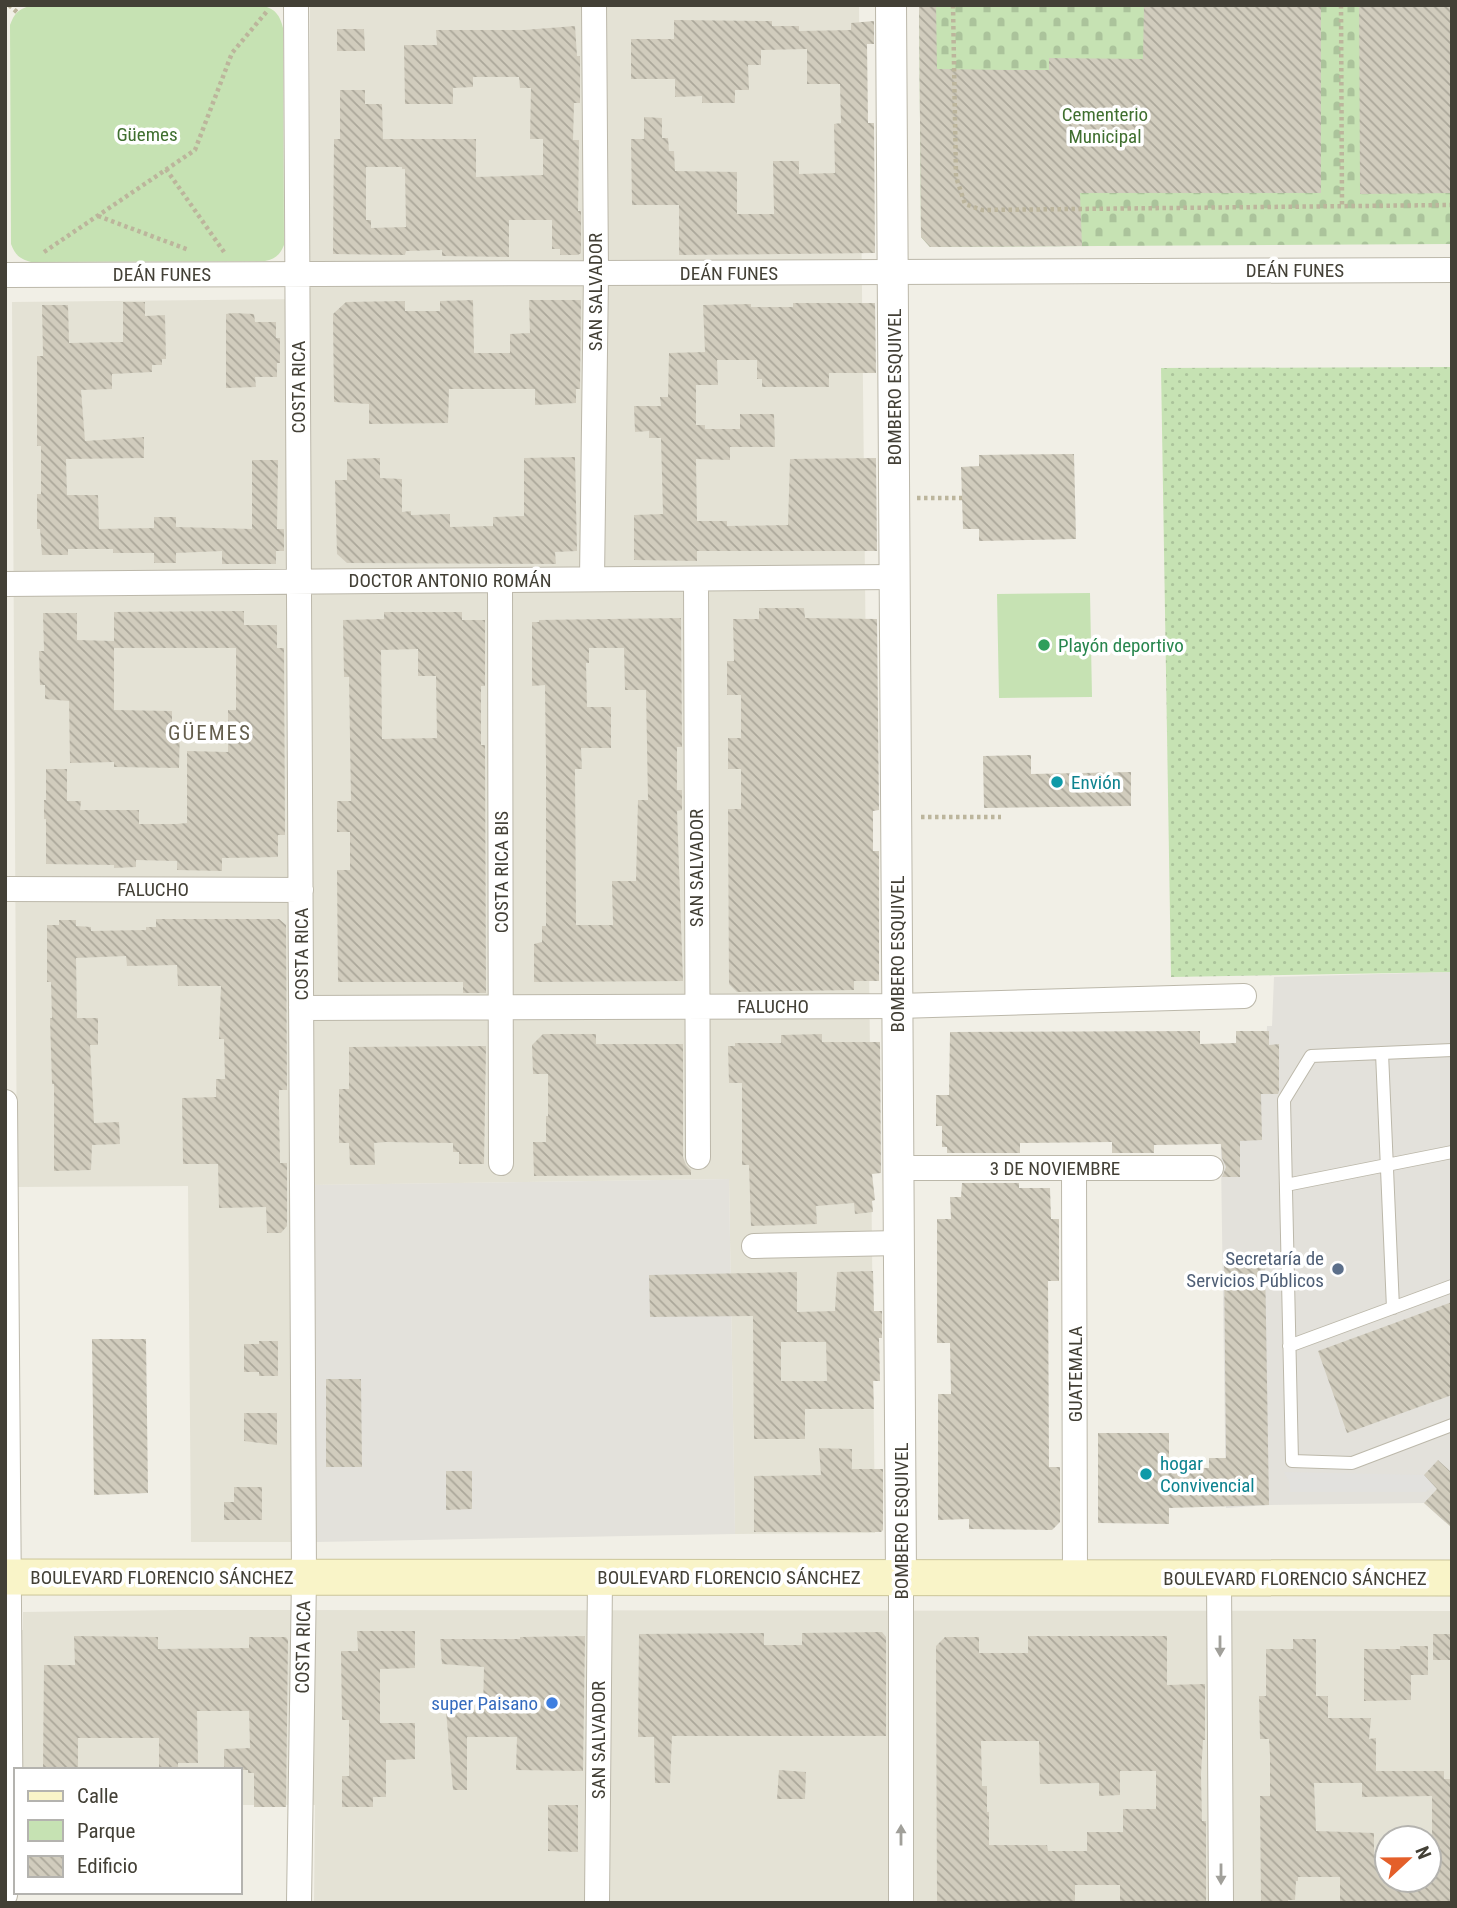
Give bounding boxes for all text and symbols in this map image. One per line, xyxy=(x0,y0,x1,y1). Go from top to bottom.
park label: Cementerio Municipal xyxy=(1062,103,1148,148)
park label: Güemes xyxy=(116,123,178,146)
street label: SAN SALVADOR xyxy=(584,233,607,351)
street label: DEÁN FUNES xyxy=(1246,259,1344,282)
street label: DEÁN FUNES xyxy=(680,262,778,285)
street label: DEÁN FUNES xyxy=(113,263,211,286)
street label: BOMBERO ESQUIVEL xyxy=(883,308,906,466)
street label: COSTA RICA xyxy=(287,340,310,434)
street label: DOCTOR ANTONIO ROMÁN xyxy=(349,569,551,592)
place label: Playón deportivo xyxy=(1058,634,1184,657)
marker: Playón deportivo xyxy=(1036,637,1052,653)
district label: GÜEMES xyxy=(168,721,252,745)
place label: Envión xyxy=(1071,771,1121,794)
marker: Envión xyxy=(1049,774,1065,790)
street label: SAN SALVADOR xyxy=(685,809,708,927)
street label: COSTA RICA BIS xyxy=(490,811,513,933)
street label: BOMBERO ESQUIVEL xyxy=(886,875,909,1033)
street label: FALUCHO xyxy=(117,878,189,901)
street label: COSTA RICA xyxy=(290,907,313,1001)
street label: FALUCHO xyxy=(737,995,809,1018)
street label: 3 DE NOVIEMBRE xyxy=(990,1157,1120,1180)
place label: Secretaría de Servicios Públicos xyxy=(1186,1247,1324,1292)
marker: Secretaría de Servicios Públicos xyxy=(1330,1261,1346,1277)
street label: GUATEMALA xyxy=(1064,1326,1087,1422)
street label: BOMBERO ESQUIVEL xyxy=(890,1442,913,1600)
place label: hogar Convivencial xyxy=(1160,1452,1255,1497)
marker: hogar Convivencial xyxy=(1138,1466,1154,1482)
street label: BOULEVARD FLORENCIO SÁNCHEZ xyxy=(30,1566,294,1589)
street label: BOULEVARD FLORENCIO SÁNCHEZ xyxy=(597,1566,861,1589)
street label: BOULEVARD FLORENCIO SÁNCHEZ xyxy=(1163,1567,1427,1590)
street label: COSTA RICA xyxy=(291,1600,315,1694)
one-way arrow xyxy=(1214,1635,1226,1657)
street label: SAN SALVADOR xyxy=(587,1681,610,1799)
place label: super Paisano xyxy=(431,1692,538,1715)
marker: super Paisano xyxy=(544,1695,560,1711)
legend xyxy=(14,1768,242,1894)
text: Calle xyxy=(77,1784,119,1808)
text: Parque xyxy=(77,1819,135,1843)
one-way arrow xyxy=(895,1823,907,1845)
north arrow xyxy=(1373,1824,1443,1894)
text: N xyxy=(1410,1843,1436,1863)
text: Edificio xyxy=(77,1854,138,1878)
one-way arrow xyxy=(1215,1863,1227,1885)

